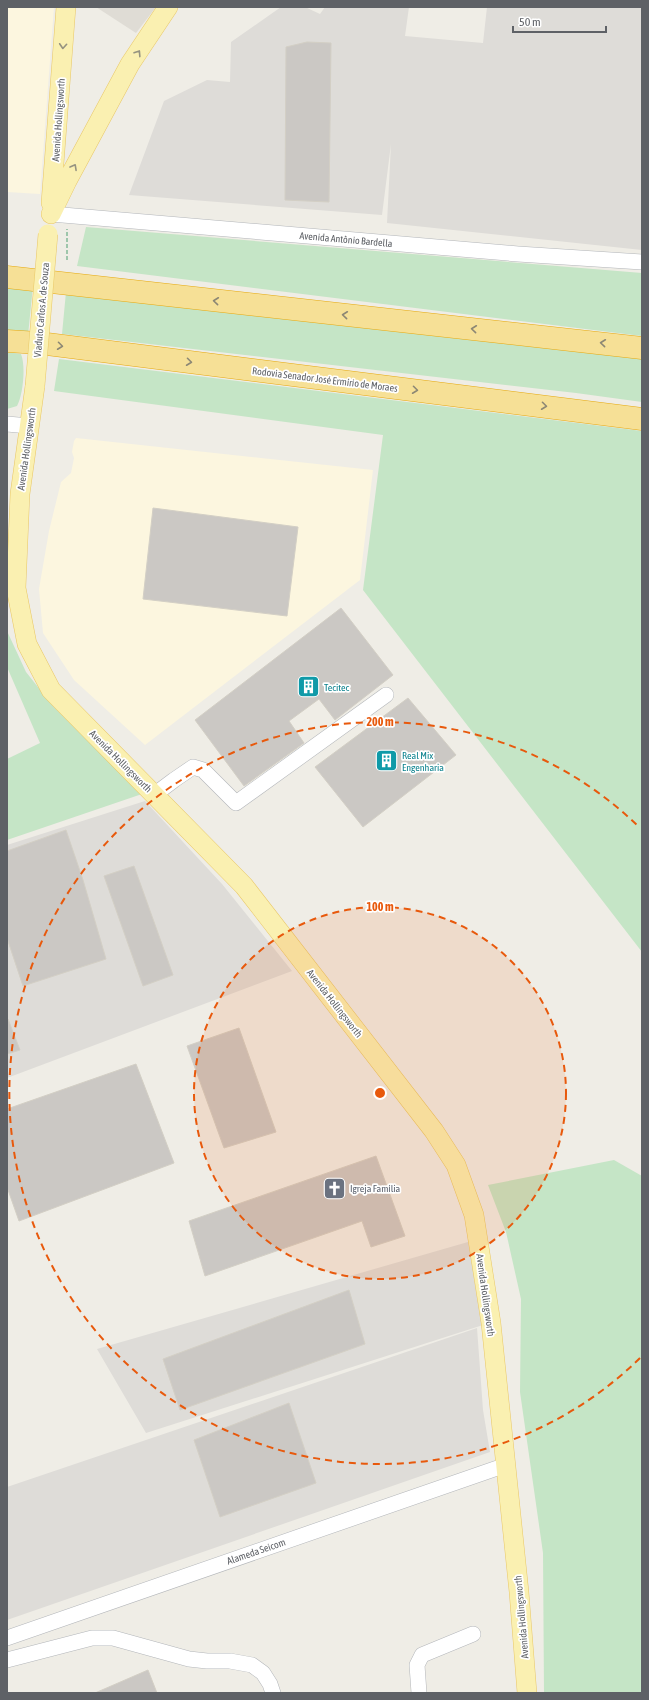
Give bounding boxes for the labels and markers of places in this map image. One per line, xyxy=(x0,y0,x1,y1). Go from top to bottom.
building icon: Tecitec xyxy=(295,674,321,700)
place label: Tecitec xyxy=(324,682,350,693)
building icon: Real Mix Engenharia xyxy=(373,748,399,774)
place label: Real Mix Engenharia xyxy=(402,750,444,773)
centre of rings xyxy=(373,1086,387,1100)
church icon: Igreja Família xyxy=(322,1175,348,1201)
place label: Igreja Família xyxy=(350,1183,401,1194)

